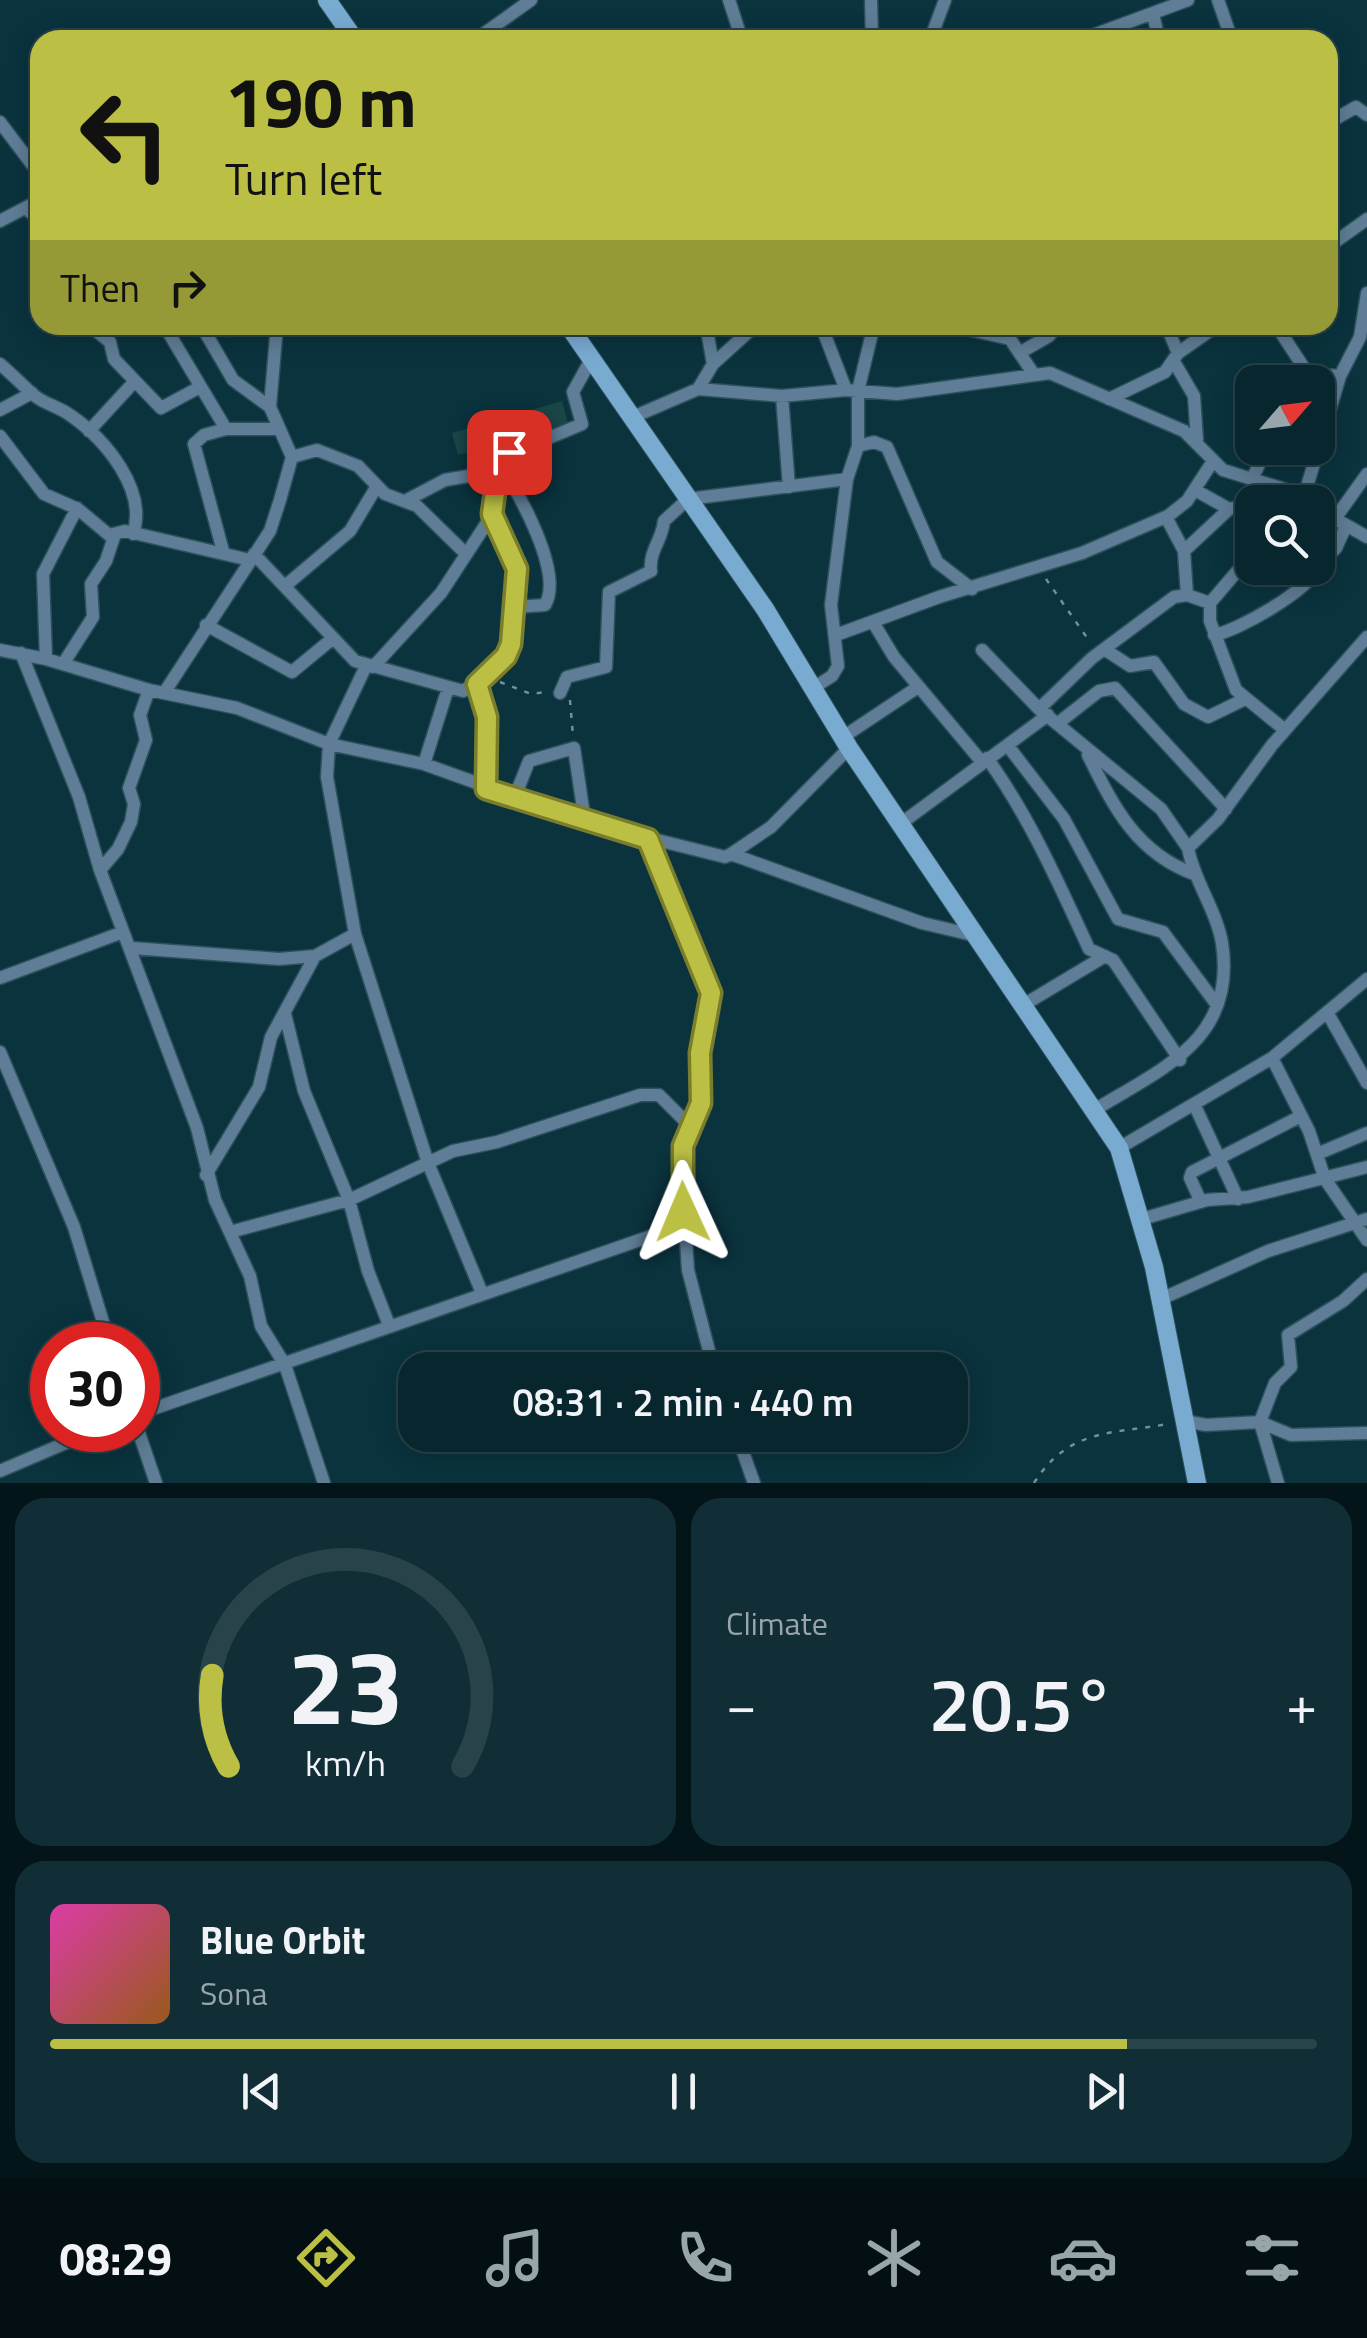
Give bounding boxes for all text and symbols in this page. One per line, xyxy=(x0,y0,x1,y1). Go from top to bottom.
text: 190 m xyxy=(225,48,417,154)
icon: left xyxy=(60,70,190,200)
text: Turn left xyxy=(225,144,382,212)
text: Then xyxy=(60,259,140,317)
icon: right xyxy=(160,260,215,315)
north arrow xyxy=(1235,365,1335,465)
map controls xyxy=(1235,365,1335,585)
pin xyxy=(467,410,552,495)
icon: arrive xyxy=(482,425,537,480)
button: search xyxy=(1235,485,1335,585)
position arrow xyxy=(631,1160,735,1264)
speed limit sign: 30 xyxy=(30,1322,160,1452)
text: 08:31 · 2 min · 440 m xyxy=(512,1373,854,1431)
text: Climate xyxy=(726,1599,828,1647)
text: 23 xyxy=(287,1606,404,1764)
text: 20.5° xyxy=(929,1646,1114,1760)
text: − xyxy=(726,1662,757,1745)
text: + xyxy=(1286,1662,1317,1745)
text: km/h xyxy=(305,1735,386,1790)
text: Blue Orbit xyxy=(200,1911,365,1969)
text: Sona xyxy=(200,1969,267,2017)
icon: previous xyxy=(234,2064,289,2119)
icon: pause xyxy=(656,2064,711,2119)
icon: next xyxy=(1078,2064,1133,2119)
icon: directions xyxy=(291,2223,361,2293)
icon: music xyxy=(480,2223,550,2293)
icon: phone xyxy=(670,2223,740,2293)
icon: climate xyxy=(859,2223,929,2293)
icon: car xyxy=(1048,2223,1118,2293)
icon: filters xyxy=(1237,2223,1307,2293)
text: 08:29 xyxy=(60,2224,172,2292)

